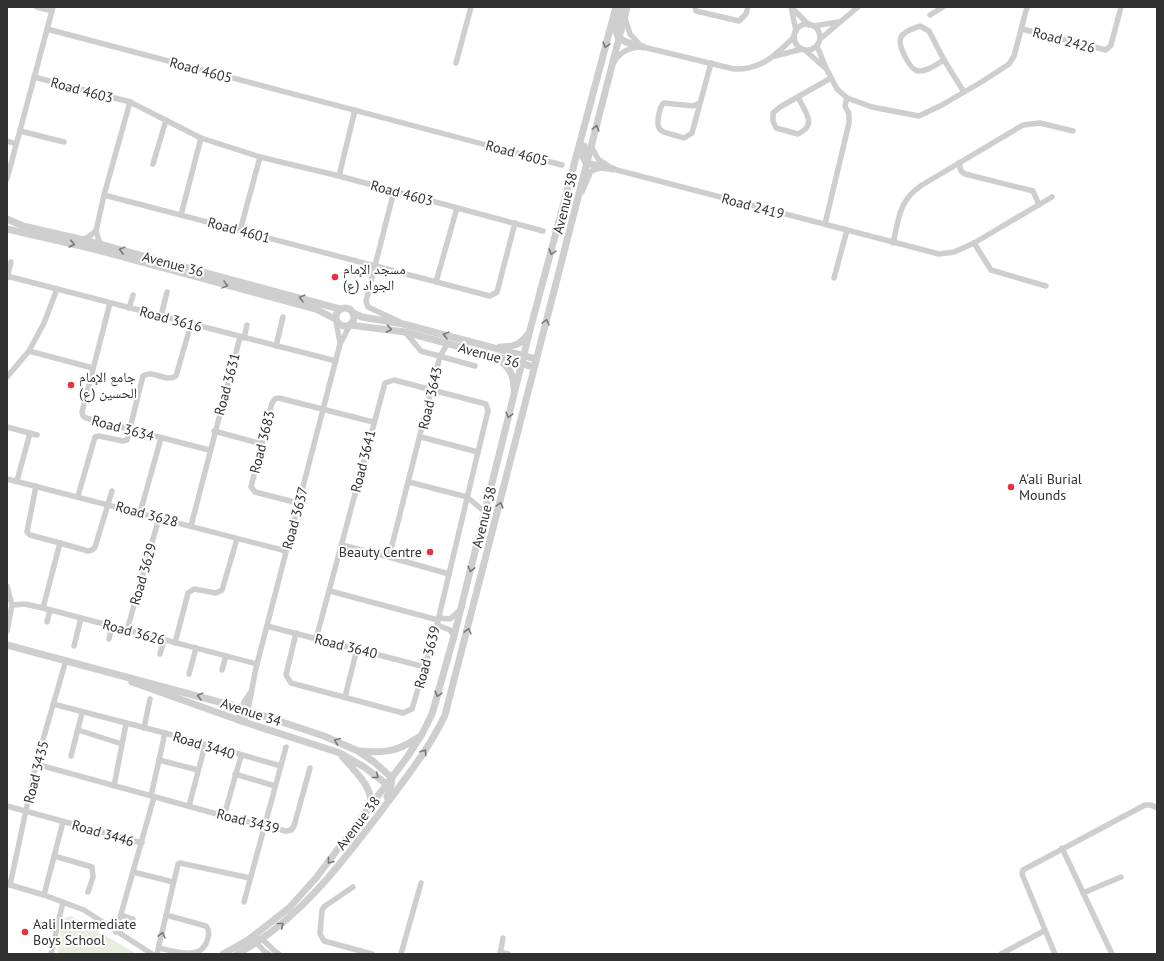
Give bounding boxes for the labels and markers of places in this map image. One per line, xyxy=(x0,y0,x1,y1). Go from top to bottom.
place label: مسجد الإمام الجواد (ع) xyxy=(343,260,406,295)
marker: مسجد الإمام الجواد (ع) xyxy=(330,272,340,282)
place label: جامع الإمام الحسين (ع) xyxy=(79,368,137,403)
marker: جامع الإمام الحسين (ع) xyxy=(66,380,76,390)
place label: A'ali Burial Mounds xyxy=(1019,470,1082,504)
marker: A'ali Burial Mounds xyxy=(1006,482,1016,492)
place label: Beauty Centre xyxy=(339,543,422,561)
marker: Beauty Centre xyxy=(425,547,435,557)
place label: Aali Intermediate Boys School xyxy=(33,915,136,949)
marker: Aali Intermediate Boys School xyxy=(20,927,30,937)

